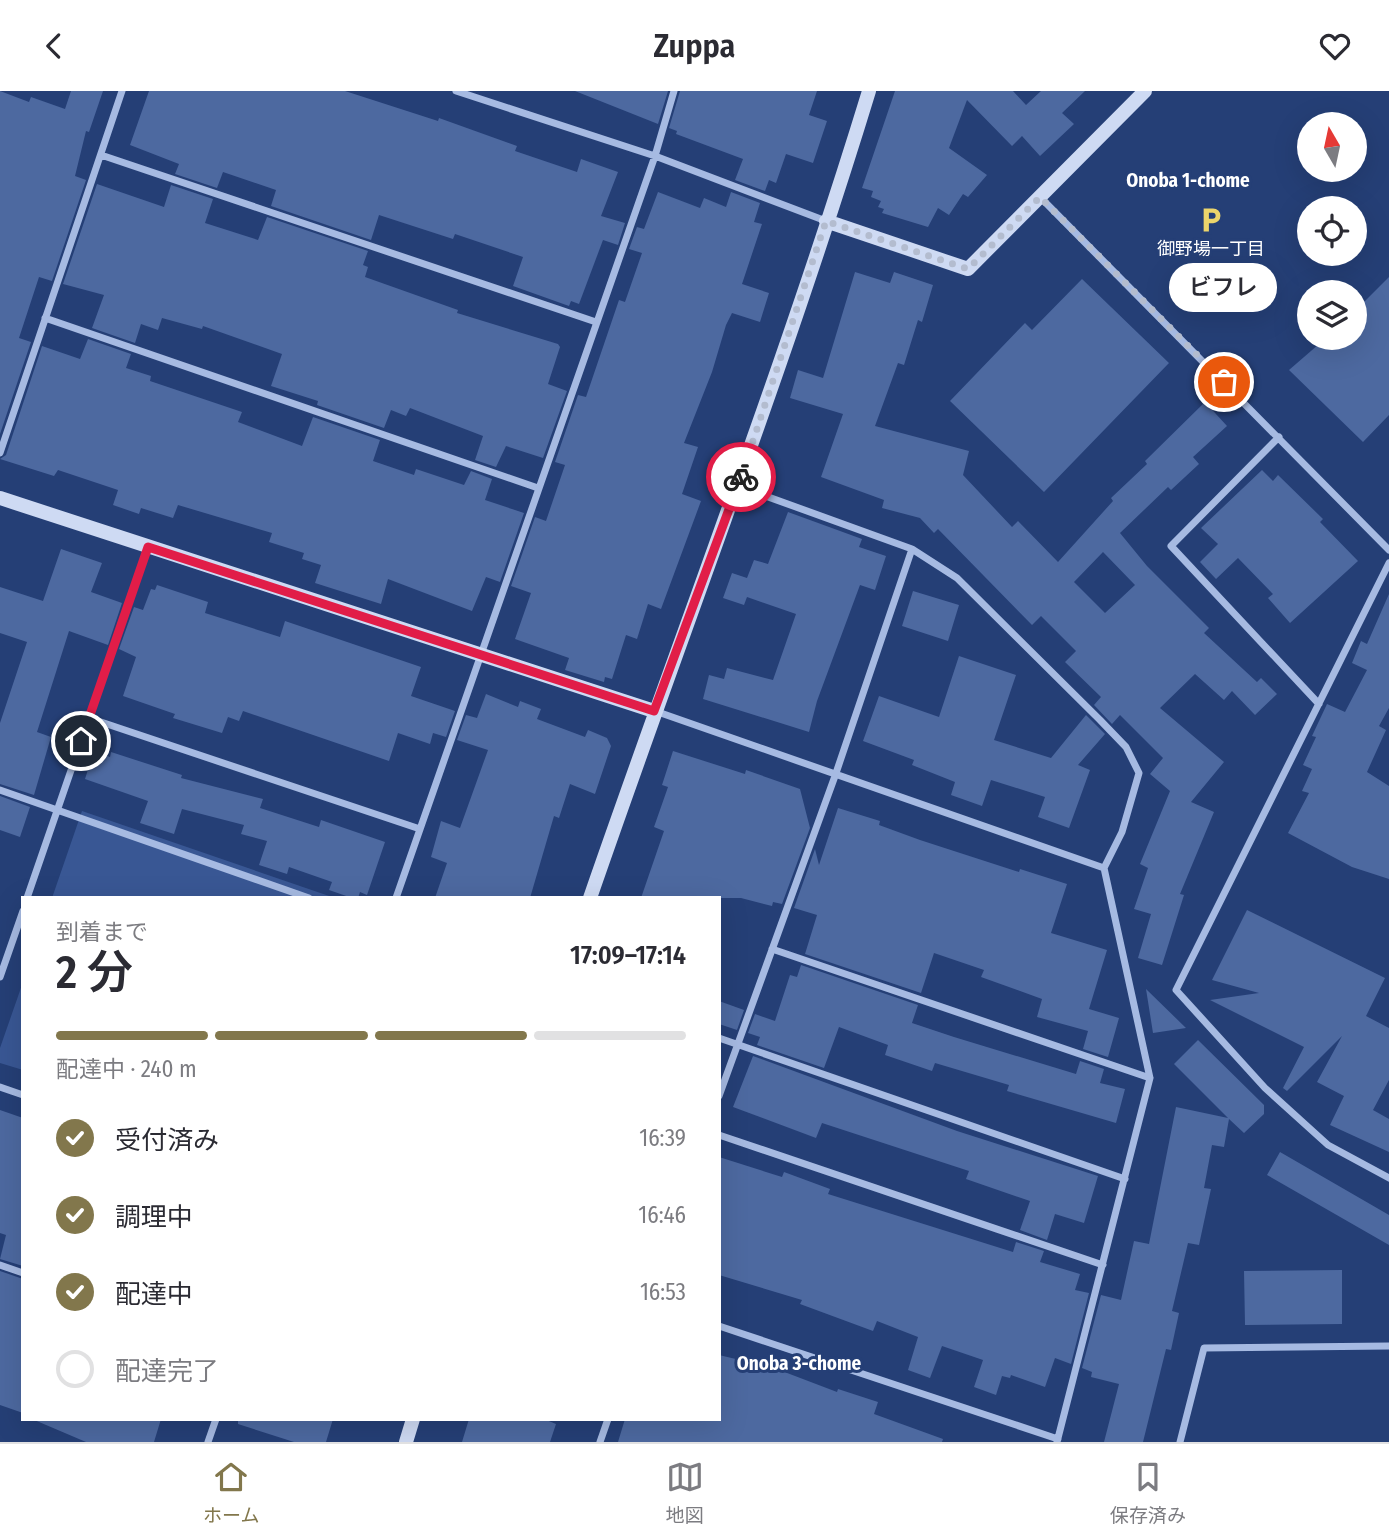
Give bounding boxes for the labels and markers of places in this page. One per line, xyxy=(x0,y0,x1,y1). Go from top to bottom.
parking icon: 御野場一丁目 xyxy=(1196,205,1226,235)
place label: 御野場一丁目 xyxy=(1157,238,1265,260)
callout: ビフレ xyxy=(1170,263,1278,312)
pin xyxy=(1194,352,1254,412)
pin xyxy=(51,711,111,771)

